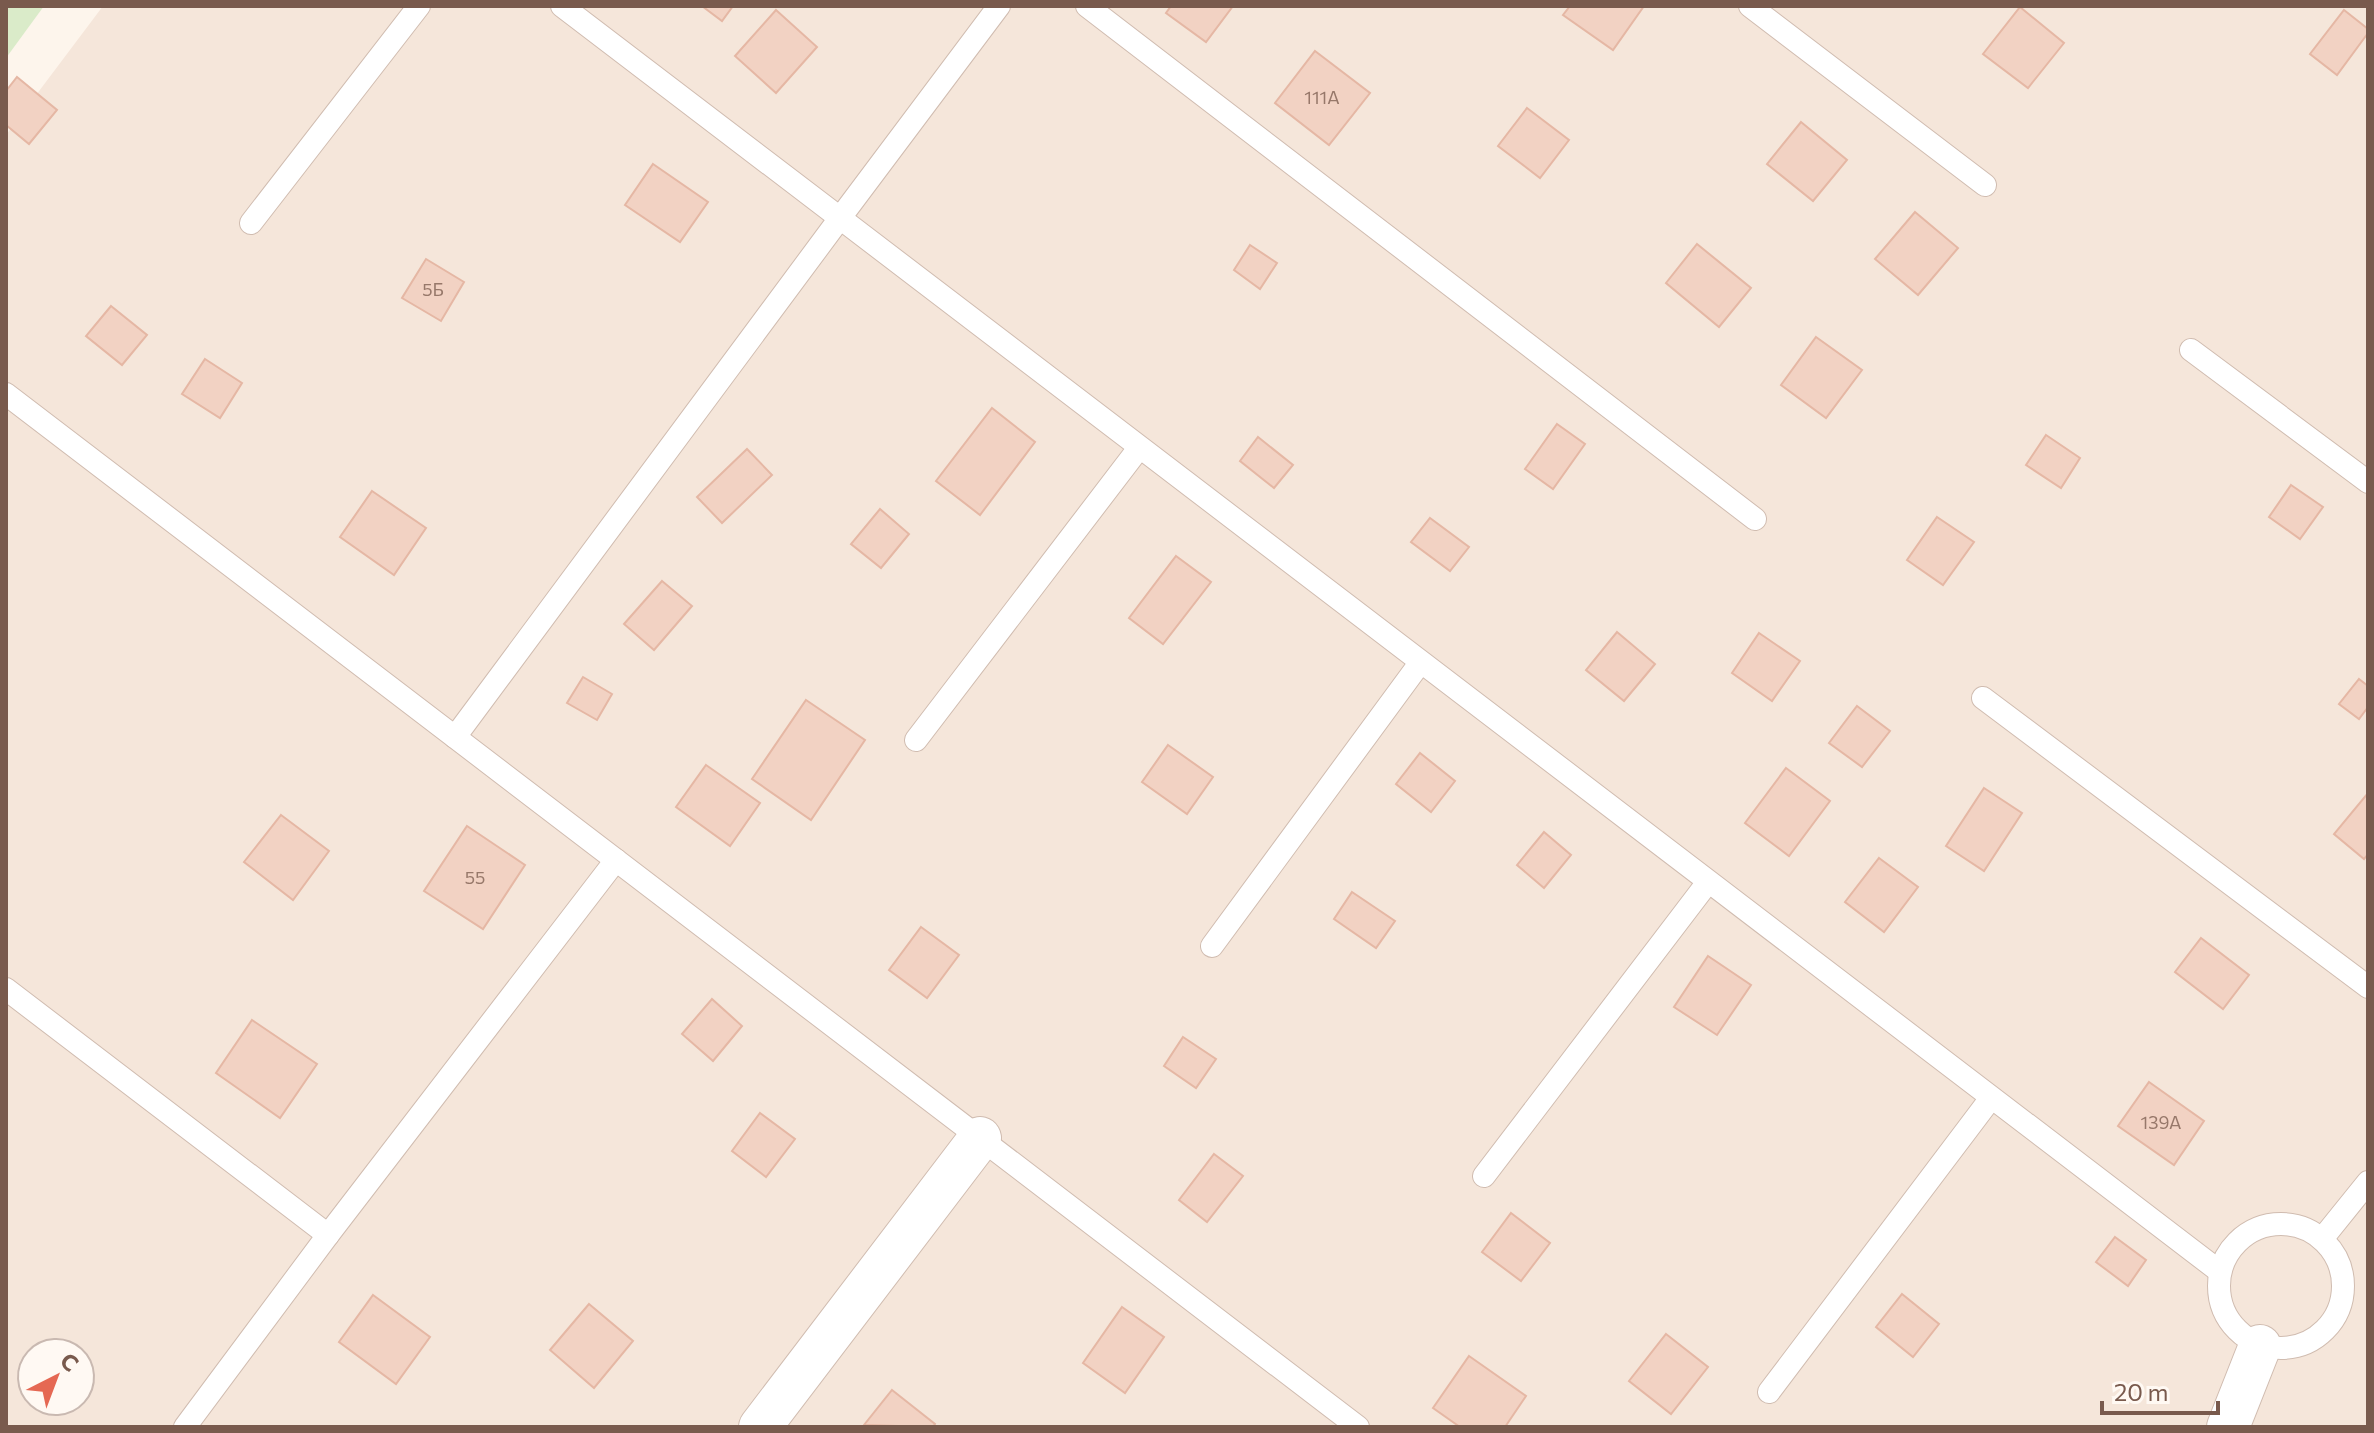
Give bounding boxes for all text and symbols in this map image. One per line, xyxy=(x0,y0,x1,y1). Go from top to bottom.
house number: 111А xyxy=(1304,86,1340,108)
house number: 5Б xyxy=(422,278,444,300)
house number: 55 xyxy=(465,866,485,888)
house number: 139А xyxy=(2141,1111,2181,1133)
north arrow xyxy=(16,1337,96,1417)
text: С xyxy=(55,1347,84,1377)
scale bar xyxy=(2102,1365,2218,1415)
text: 20 m xyxy=(2114,1377,2168,1406)

